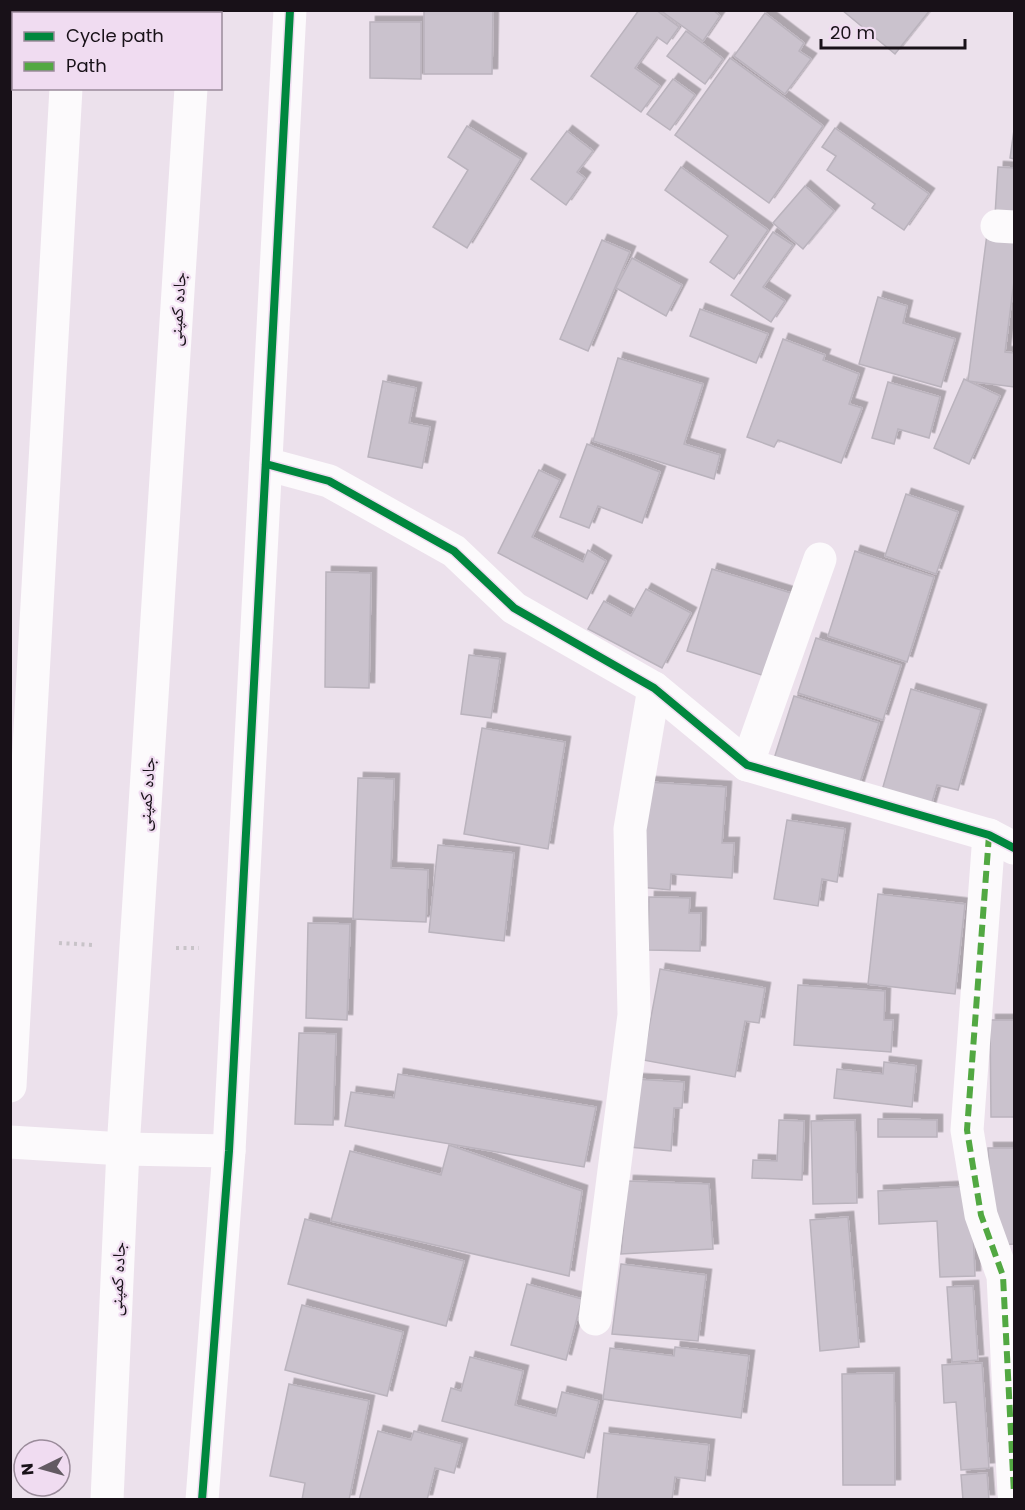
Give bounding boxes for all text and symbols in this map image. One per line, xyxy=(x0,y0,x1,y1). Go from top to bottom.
legend xyxy=(12,12,222,90)
scale bar xyxy=(821,12,965,50)
text: 20 m xyxy=(830,20,875,45)
text: Cycle path xyxy=(66,23,164,48)
text: Path xyxy=(66,53,107,78)
street label: جاده کمپنی xyxy=(162,271,192,347)
street label: جاده کمپنی xyxy=(131,756,161,832)
street label: جاده کمپنی xyxy=(103,1241,131,1317)
north arrow xyxy=(12,1438,72,1498)
text: N xyxy=(16,1462,40,1476)

